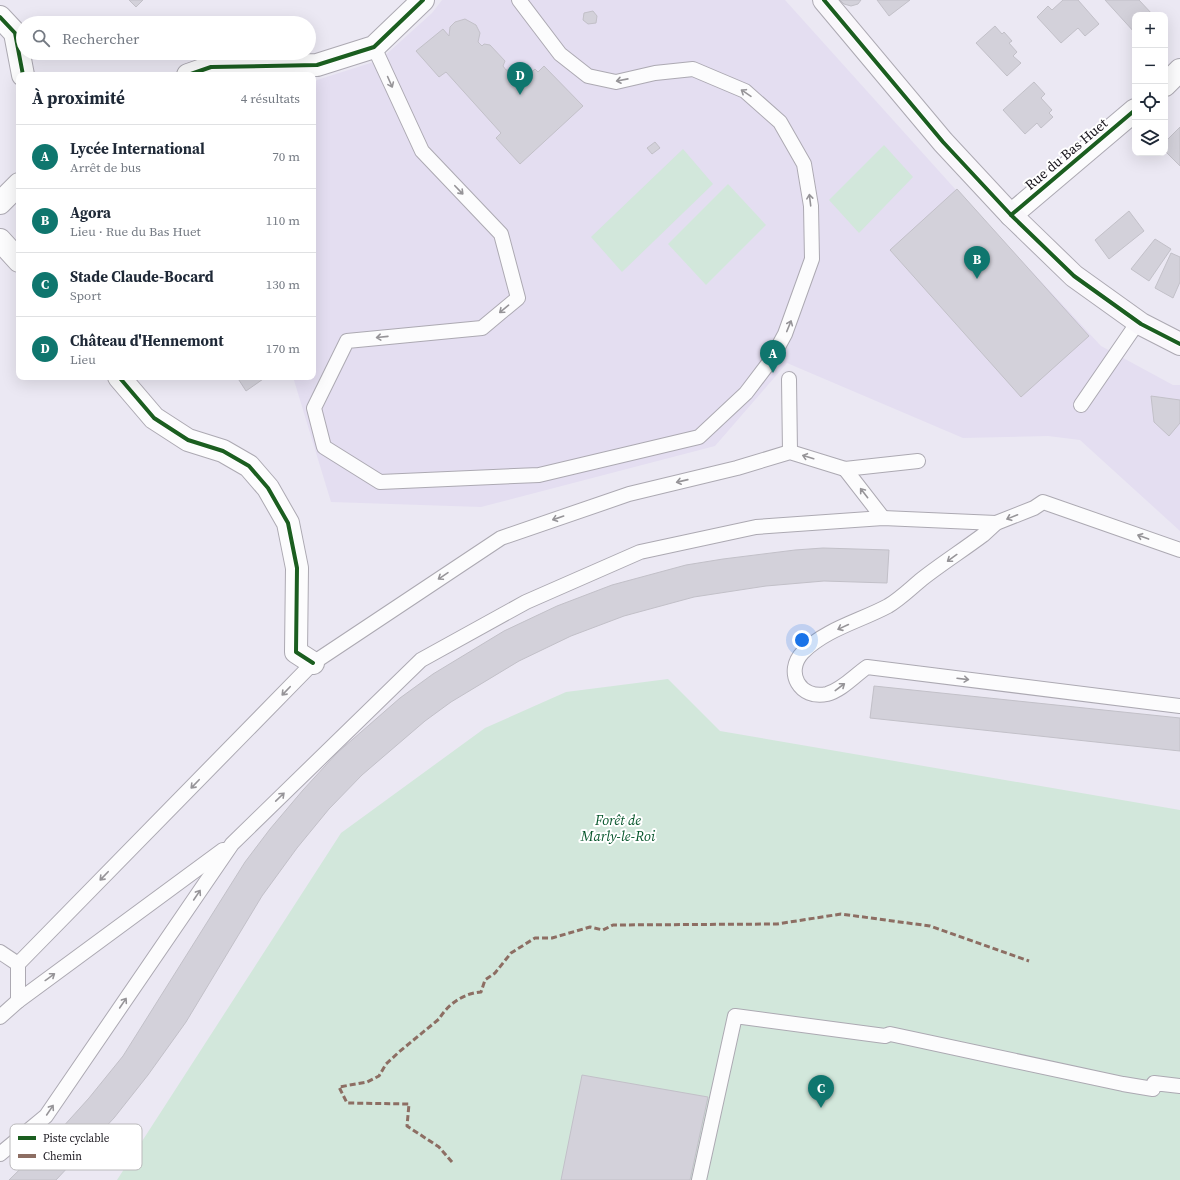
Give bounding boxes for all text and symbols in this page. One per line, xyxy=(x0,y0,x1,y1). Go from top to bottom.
map controls xyxy=(1132,12,1168,156)
button: + xyxy=(1132,12,1168,48)
search box xyxy=(16,16,316,60)
icon: search xyxy=(30,27,52,49)
text: Rechercher xyxy=(62,28,139,49)
button: − xyxy=(1132,48,1168,84)
pin: D xyxy=(507,62,533,95)
one-way arrow xyxy=(387,76,394,88)
one-way arrow xyxy=(615,77,628,85)
button: locate xyxy=(1132,84,1168,120)
text: À proximité xyxy=(32,86,125,110)
one-way arrow xyxy=(740,88,751,97)
text: 4 résultats xyxy=(241,90,300,107)
street label: Rue du Bas Huet xyxy=(1020,113,1112,195)
button: layers xyxy=(1132,120,1168,156)
text: Lycée International xyxy=(70,138,205,159)
text: A xyxy=(41,148,49,165)
text: 70 m xyxy=(272,148,300,165)
text: Arrêt de bus xyxy=(70,159,141,176)
one-way arrow xyxy=(454,185,464,195)
one-way arrow xyxy=(806,194,814,207)
text: Agora xyxy=(70,202,111,223)
text: B xyxy=(41,212,49,229)
text: 110 m xyxy=(266,212,300,229)
text: Lieu · Rue du Bas Huet xyxy=(70,223,201,240)
pin: B xyxy=(964,246,990,279)
text: Stade Claude-Bocard xyxy=(70,266,214,287)
text: C xyxy=(41,276,49,293)
text: 130 m xyxy=(266,276,300,293)
text: Sport xyxy=(70,287,101,304)
one-way arrow xyxy=(499,304,510,313)
one-way arrow xyxy=(785,320,793,332)
text: Château d'Hennemont xyxy=(70,330,224,351)
one-way arrow xyxy=(376,334,389,341)
text: D xyxy=(40,340,50,357)
text: 170 m xyxy=(266,340,300,357)
pin: A xyxy=(760,340,786,373)
text: Lieu xyxy=(70,351,96,368)
one-way arrow xyxy=(801,453,814,460)
one-way arrow xyxy=(676,478,689,485)
one-way arrow xyxy=(860,488,868,499)
one-way arrow xyxy=(1007,513,1019,521)
one-way arrow xyxy=(552,515,565,522)
one-way arrow xyxy=(1137,533,1150,540)
one-way arrow xyxy=(946,554,957,562)
one-way arrow xyxy=(437,573,449,581)
one-way arrow xyxy=(837,624,849,631)
your location xyxy=(792,630,812,650)
one-way arrow xyxy=(956,675,969,683)
one-way arrow xyxy=(835,683,846,691)
one-way arrow xyxy=(281,686,291,696)
one-way arrow xyxy=(190,779,200,789)
one-way arrow xyxy=(275,792,285,802)
park label: Forêt de Marly-le-Roi xyxy=(580,810,656,846)
one-way arrow xyxy=(100,871,109,881)
one-way arrow xyxy=(193,890,201,901)
one-way arrow xyxy=(44,973,55,982)
one-way arrow xyxy=(119,997,127,1008)
pin: C xyxy=(808,1075,834,1108)
one-way arrow xyxy=(46,1105,54,1116)
legend xyxy=(10,1124,142,1170)
text: Piste cyclable xyxy=(43,1131,110,1146)
text: Chemin xyxy=(43,1149,82,1164)

